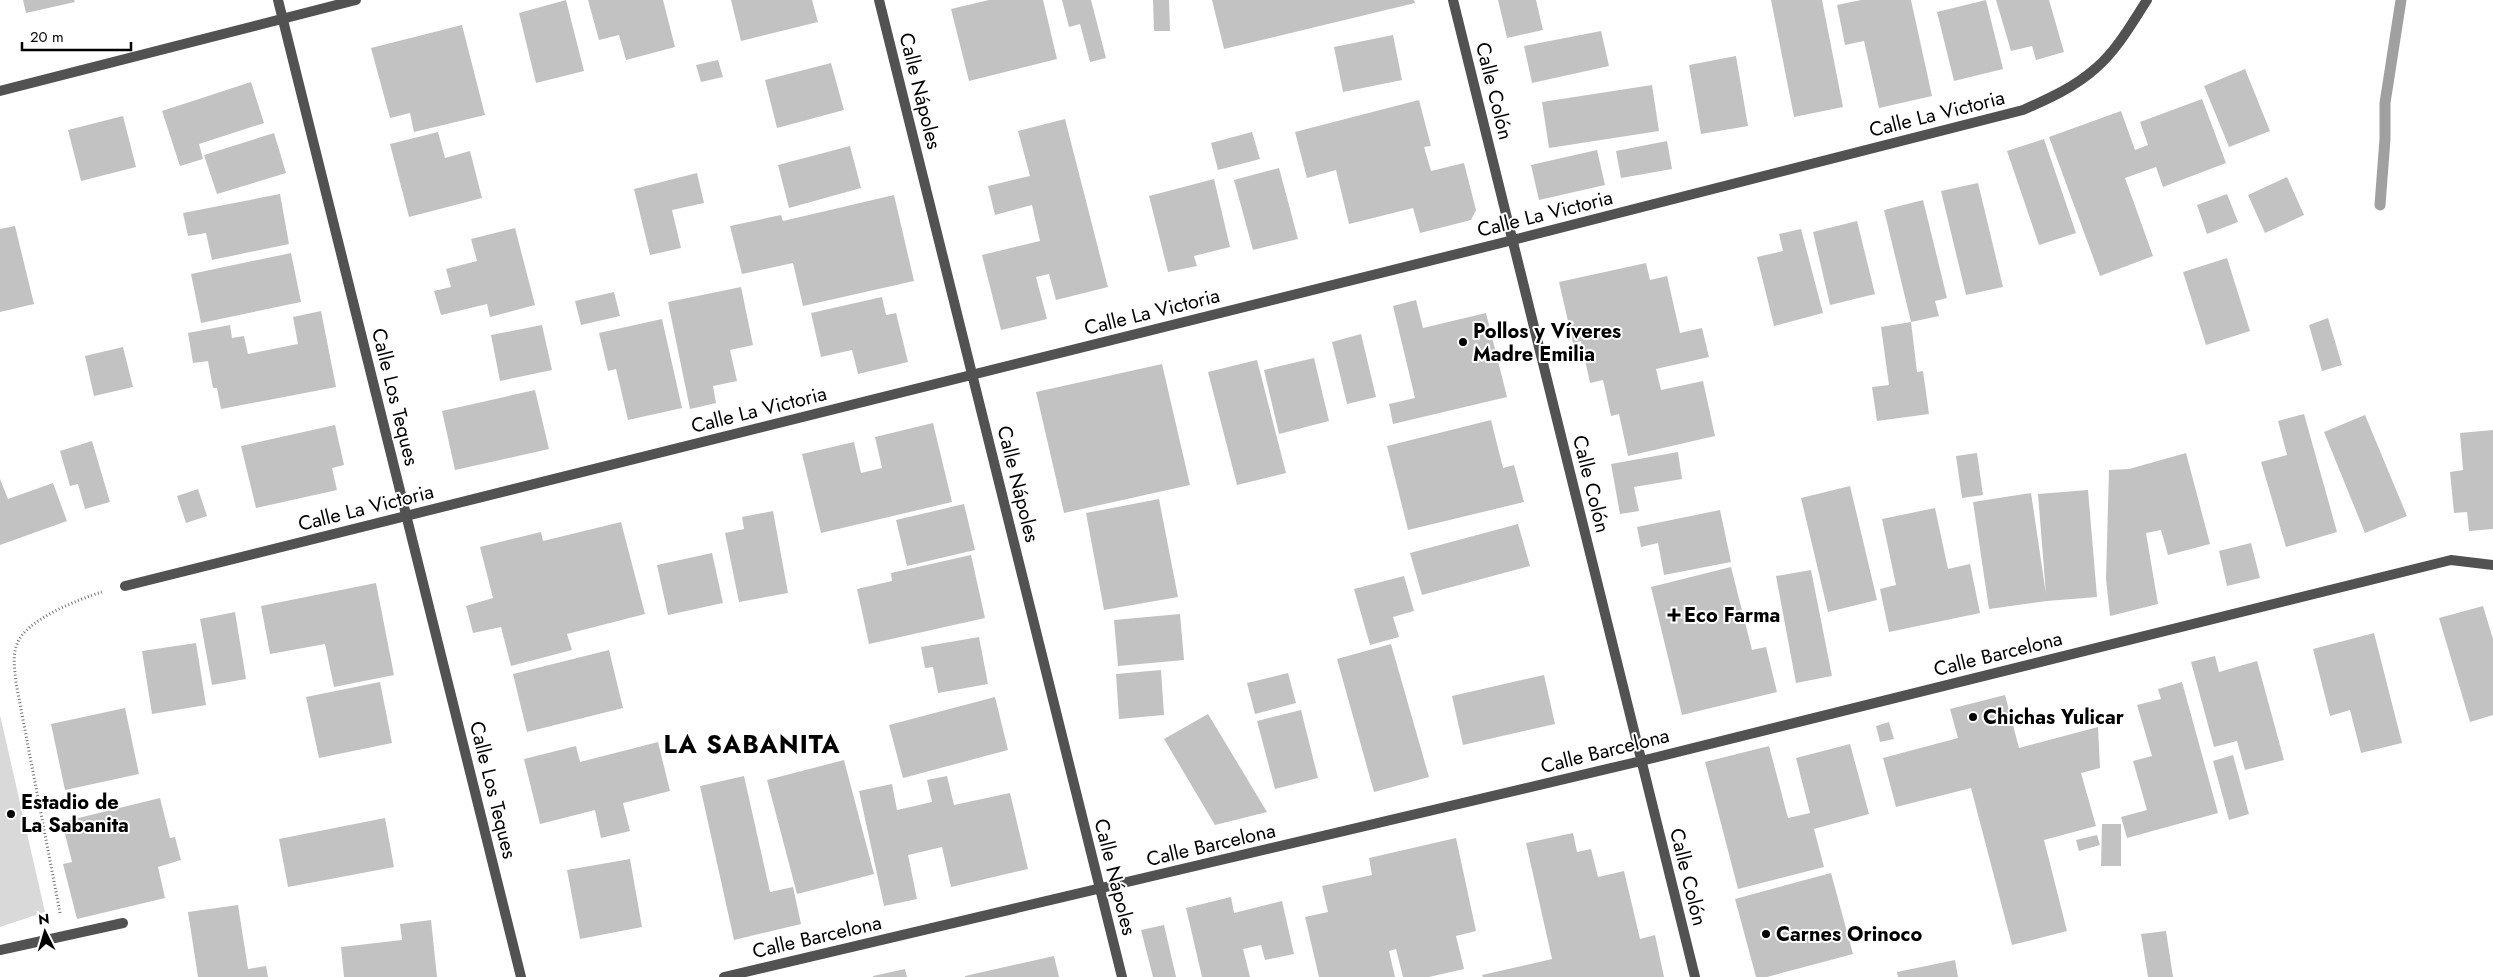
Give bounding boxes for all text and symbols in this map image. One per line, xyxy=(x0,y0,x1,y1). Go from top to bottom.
scale bar xyxy=(22,20,131,52)
text: 20 m xyxy=(30,26,64,48)
street label: Calle Nápoles xyxy=(891,30,949,152)
street label: Calle Colón xyxy=(1468,39,1520,143)
street label: Calle La Victoria xyxy=(1866,83,2008,145)
street label: Calle La Victoria xyxy=(1474,183,1616,245)
street label: Calle La Victoria xyxy=(1081,281,1223,343)
place label: Pollos y Víveres Madre Emilia xyxy=(1473,317,1621,369)
street label: Calle Los Teques xyxy=(364,325,426,469)
marker: Pollos y Víveres Madre Emilia xyxy=(1457,336,1469,348)
street label: Calle La Victoria xyxy=(688,379,830,441)
street label: Calle Nápoles xyxy=(989,423,1047,545)
street label: Calle Colón xyxy=(1565,432,1617,536)
street label: Calle La Victoria xyxy=(295,477,437,539)
place label: Eco Farma xyxy=(1684,601,1780,630)
marker: Eco Farma xyxy=(1668,609,1680,621)
street label: Calle Barcelona xyxy=(1931,624,2065,684)
place label: Chichas Yulicar xyxy=(1983,703,2125,732)
marker: Chichas Yulicar xyxy=(1967,711,1979,723)
street label: Calle Los Teques xyxy=(462,718,524,862)
street label: Calle Barcelona xyxy=(1538,721,1672,781)
district label: LA SABANITA xyxy=(663,726,841,762)
place label: Estadio de La Sabanita xyxy=(21,788,129,840)
marker: Estadio de La Sabanita xyxy=(5,808,17,820)
street label: Calle Nápoles xyxy=(1086,816,1144,938)
street label: Calle Barcelona xyxy=(1144,816,1278,874)
street label: Calle Colón xyxy=(1662,825,1714,929)
north arrow xyxy=(20,907,70,957)
street label: Calle Barcelona xyxy=(750,908,884,966)
text: N xyxy=(37,909,50,929)
place label: Carnes Orinoco xyxy=(1776,920,1922,949)
marker: Carnes Orinoco xyxy=(1760,928,1772,940)

